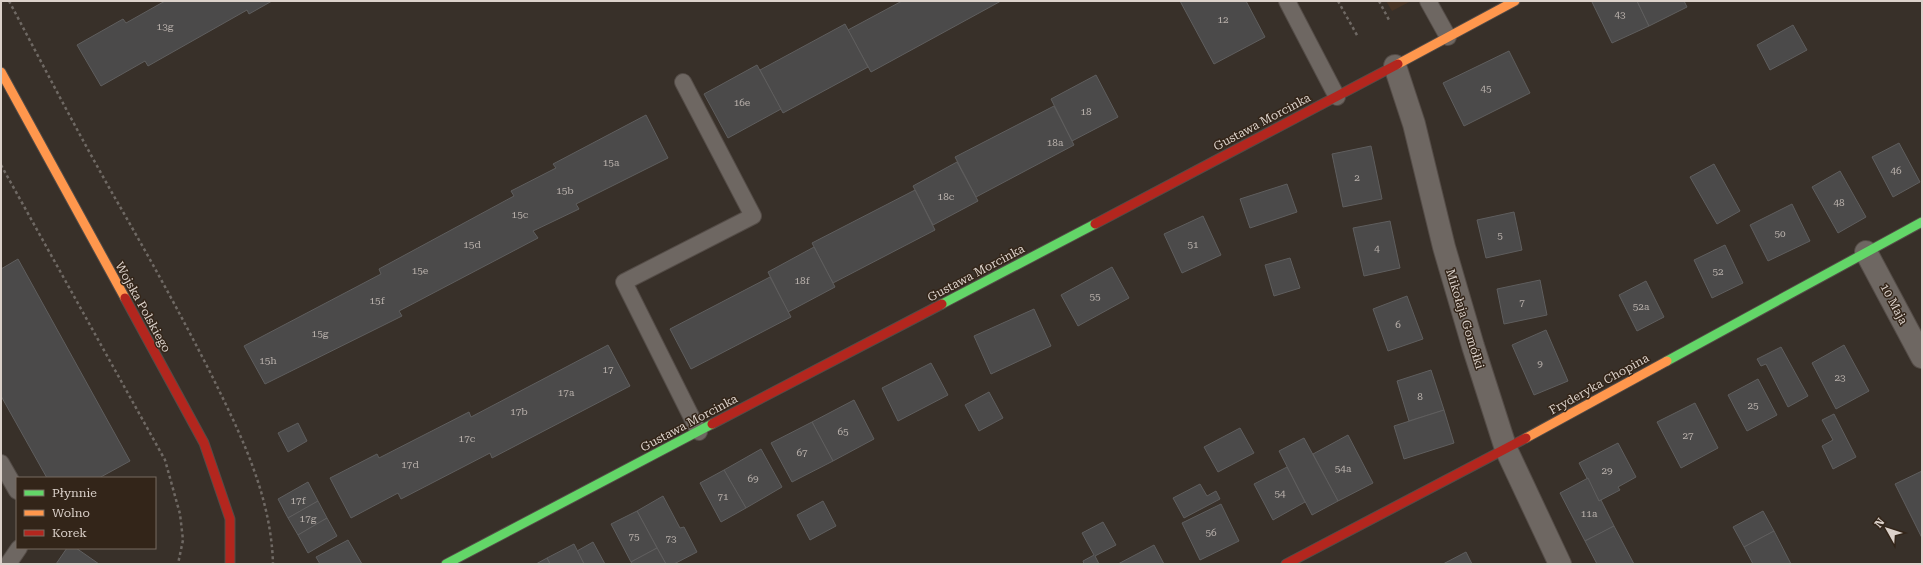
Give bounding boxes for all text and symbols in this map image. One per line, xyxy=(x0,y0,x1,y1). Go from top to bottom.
house number: 43 xyxy=(1614,9,1626,20)
house number: 12 xyxy=(1217,14,1229,25)
house number: 13g xyxy=(157,21,174,32)
house number: 45 xyxy=(1480,83,1492,94)
street label: Gustawa Morcinka xyxy=(1211,90,1313,154)
house number: 16e xyxy=(734,97,751,108)
house number: 18 xyxy=(1080,106,1092,117)
house number: 18a xyxy=(1047,137,1064,148)
house number: 15a xyxy=(603,157,620,168)
house number: 46 xyxy=(1890,165,1902,176)
house number: 2 xyxy=(1354,172,1360,183)
house number: 15b xyxy=(556,185,574,196)
house number: 18c xyxy=(938,191,955,202)
house number: 48 xyxy=(1833,197,1845,208)
house number: 15c xyxy=(512,209,529,220)
house number: 50 xyxy=(1774,228,1786,239)
house number: 5 xyxy=(1497,230,1503,241)
house number: 15d xyxy=(463,239,481,250)
house number: 51 xyxy=(1187,239,1199,250)
street label: Gustawa Morcinka xyxy=(925,241,1027,305)
house number: 4 xyxy=(1374,243,1380,254)
street label: Wojska Polskiego xyxy=(112,259,174,355)
house number: 15e xyxy=(412,265,429,276)
house number: 52 xyxy=(1712,266,1724,277)
street label: Mikołaja Gomółki xyxy=(1443,267,1487,371)
house number: 18f xyxy=(794,275,811,286)
street label: 10 Maja xyxy=(1877,281,1911,327)
house number: 55 xyxy=(1089,291,1101,302)
house number: 15f xyxy=(369,295,386,306)
house number: 7 xyxy=(1519,297,1525,308)
house number: 52a xyxy=(1633,301,1650,312)
house number: 6 xyxy=(1395,319,1401,330)
house number: 15g xyxy=(312,328,329,339)
street label: Fryderyka Chopina xyxy=(1547,350,1652,417)
house number: 15h xyxy=(259,355,277,366)
house number: 9 xyxy=(1537,358,1543,369)
house number: 17 xyxy=(602,364,614,375)
house number: 23 xyxy=(1834,372,1846,383)
house number: 17a xyxy=(558,387,575,398)
street label: Gustawa Morcinka xyxy=(638,391,740,455)
house number: 8 xyxy=(1417,391,1423,402)
house number: 25 xyxy=(1747,400,1759,411)
house number: 17b xyxy=(510,406,528,417)
house number: 65 xyxy=(837,426,849,437)
house number: 27 xyxy=(1682,430,1694,441)
house number: 17c xyxy=(459,433,476,444)
house number: 67 xyxy=(796,447,808,458)
house number: 17d xyxy=(401,459,419,470)
house number: 54a xyxy=(1335,463,1352,474)
house number: 29 xyxy=(1601,465,1613,476)
house number: 69 xyxy=(747,473,759,484)
legend xyxy=(16,477,156,549)
text: Płynnie xyxy=(52,486,97,500)
house number: 54 xyxy=(1274,488,1286,499)
house number: 71 xyxy=(717,491,729,502)
house number: 17f xyxy=(290,495,307,506)
text: Wolno xyxy=(52,506,90,520)
house number: 11a xyxy=(1581,508,1598,519)
north arrow xyxy=(1867,509,1907,549)
house number: 17g xyxy=(300,513,317,524)
text: N xyxy=(1872,515,1888,530)
text: Korek xyxy=(52,526,87,540)
house number: 56 xyxy=(1205,527,1217,538)
house number: 75 xyxy=(628,531,640,542)
house number: 73 xyxy=(665,533,677,544)

